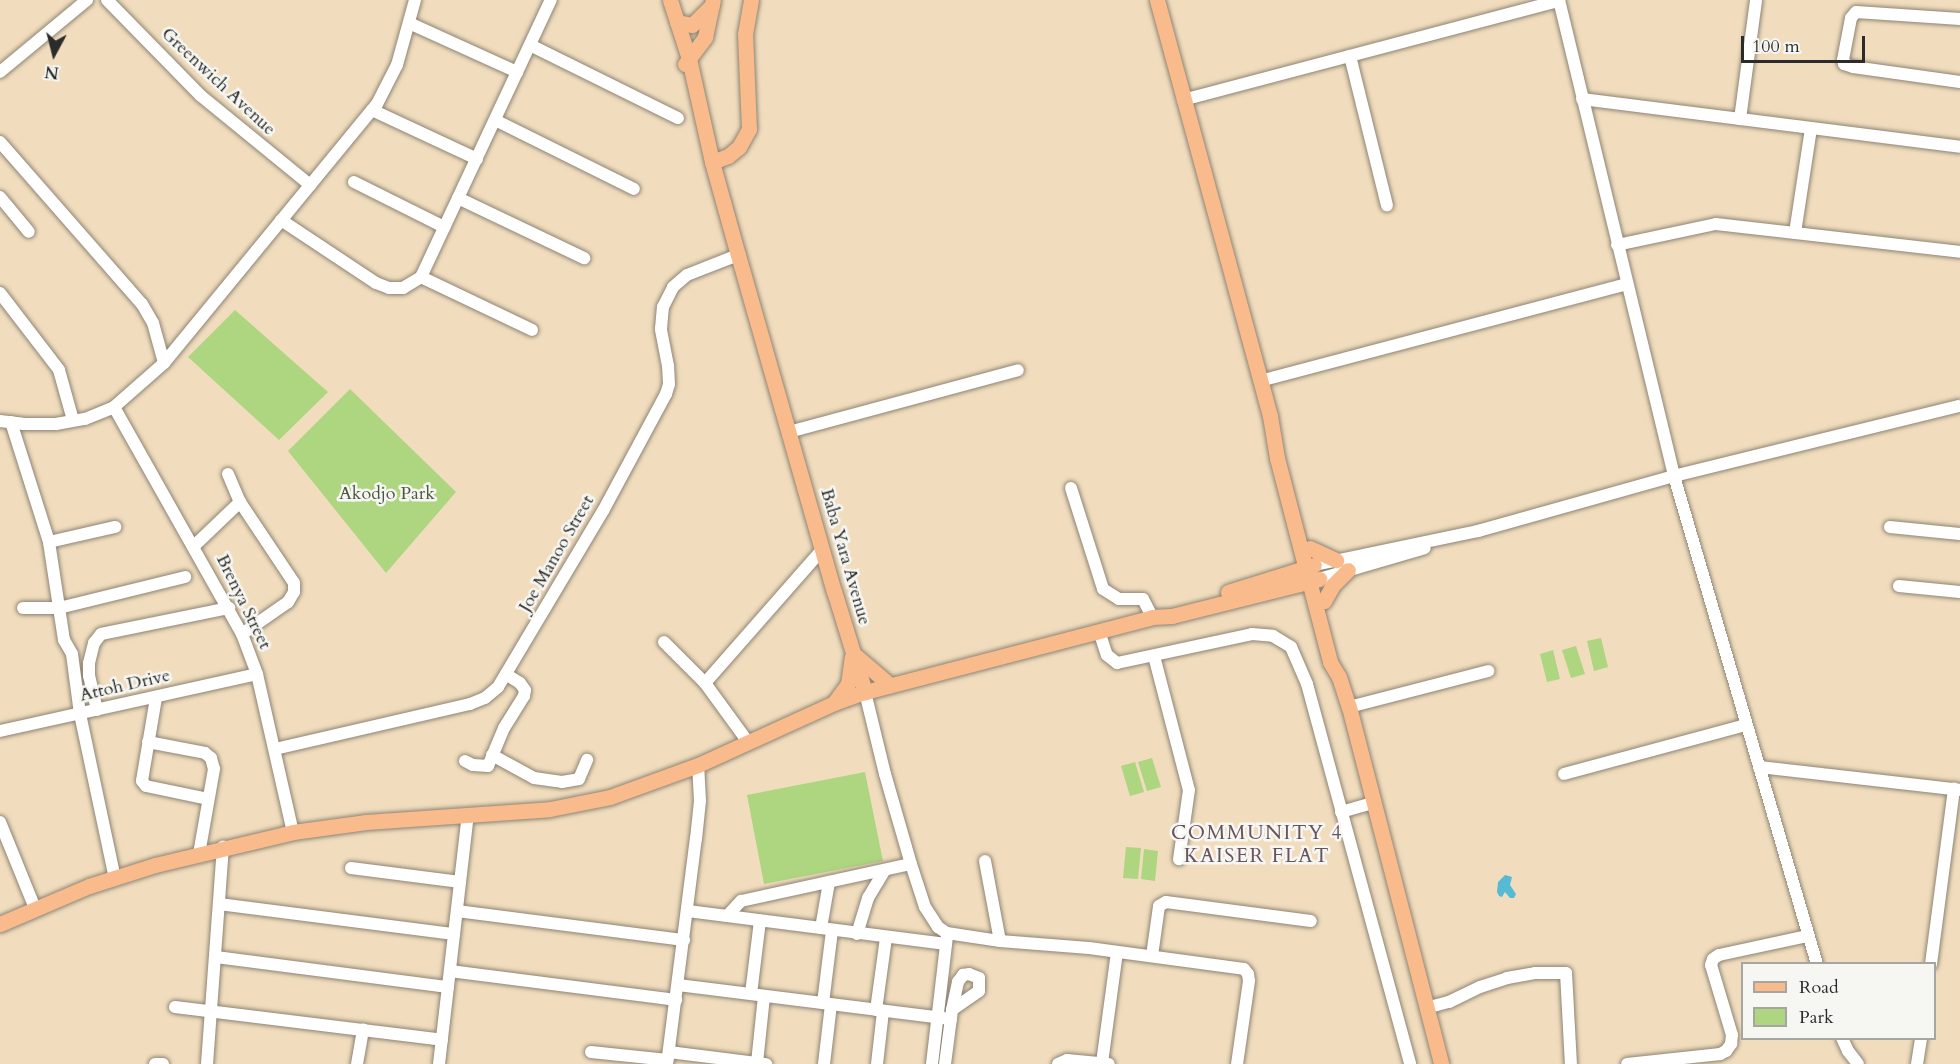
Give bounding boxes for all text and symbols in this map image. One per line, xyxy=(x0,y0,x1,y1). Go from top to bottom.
north arrow xyxy=(24,24,84,84)
street label: Greenwich Avenue xyxy=(156,24,280,140)
scale bar xyxy=(1744,24,1868,62)
text: 100 m xyxy=(1752,34,1800,59)
text: N xyxy=(44,60,60,84)
park label: Akodjo Park xyxy=(339,483,435,505)
street label: Baba Yara Avenue xyxy=(815,486,875,628)
street label: Joe Manoo Street xyxy=(515,492,599,616)
street label: Brenya Street xyxy=(211,551,275,653)
street label: Attoh Drive xyxy=(78,665,172,707)
district label: COMMUNITY 4 KAISER FLAT xyxy=(1171,821,1343,868)
legend xyxy=(1741,962,1936,1040)
text: Road xyxy=(1799,975,1839,1000)
text: Park xyxy=(1799,1005,1834,1030)

